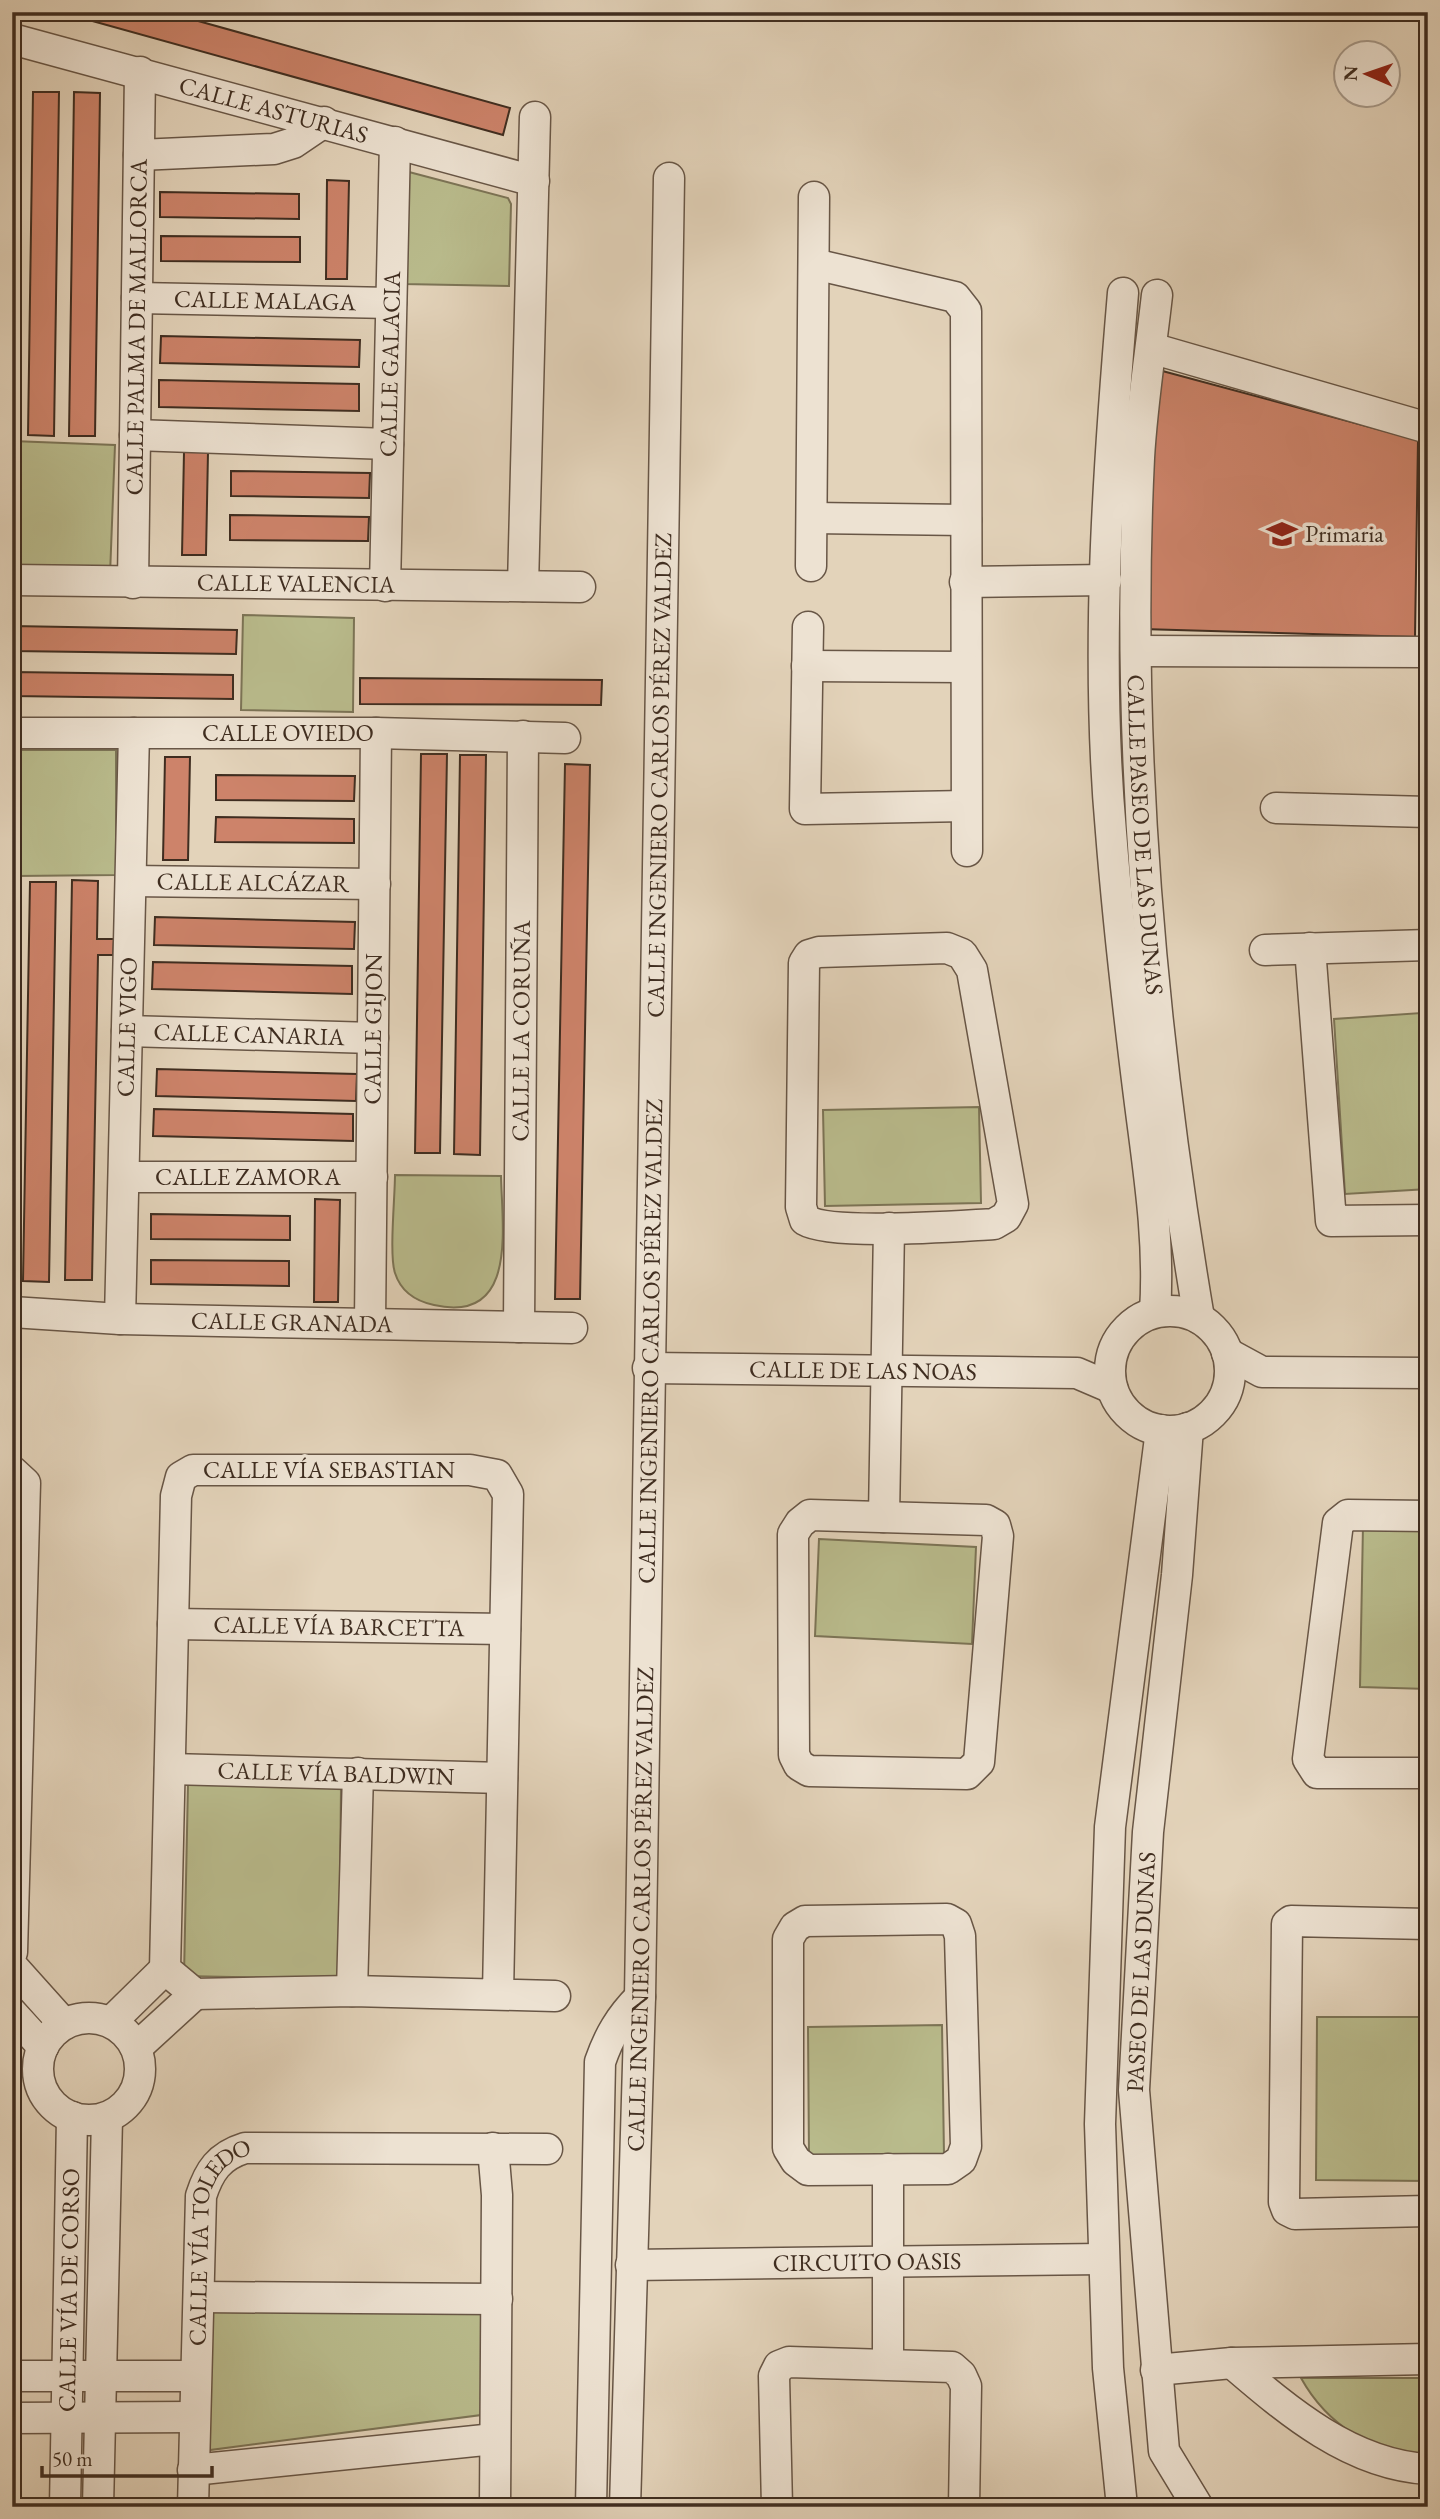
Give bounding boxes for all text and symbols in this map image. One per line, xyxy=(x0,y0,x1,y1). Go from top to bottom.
north arrow xyxy=(1332,38,1402,108)
text: N xyxy=(1338,65,1363,82)
street label: CALLE ASTURIAS xyxy=(176,69,372,150)
street label: CALLE PALMA DE MALLORCA xyxy=(118,158,154,496)
street label: CALLE GALACIA xyxy=(372,270,407,457)
street label: CALLE MALAGA xyxy=(174,283,357,317)
school or university icon: Primaria xyxy=(1265,517,1299,551)
place label: Primaria xyxy=(1305,518,1384,549)
street label: CALLE INGENIERO CARLOS PÉREZ VALDEZ xyxy=(640,532,678,1018)
street label: CALLE VALENCIA xyxy=(197,566,396,600)
street label: CALLE PASEO DE LAS DUNAS xyxy=(1121,674,1171,996)
street label: CALLE OVIEDO xyxy=(202,717,374,748)
street label: CALLE ALCÁZAR xyxy=(157,865,350,899)
street label: CALLE LA CORUÑA xyxy=(504,920,537,1142)
street label: CALLE GIJON xyxy=(356,953,389,1105)
street label: CALLE VIGO xyxy=(109,957,144,1098)
street label: CALLE CANARIA xyxy=(153,1016,345,1052)
street label: CALLE INGENIERO CARLOS PÉREZ VALDEZ xyxy=(631,1098,669,1584)
street label: CALLE ZAMORA xyxy=(155,1161,341,1192)
street label: CALLE GRANADA xyxy=(191,1304,393,1339)
street label: CALLE DE LAS NOAS xyxy=(749,1353,977,1387)
street label: CALLE VÍA SEBASTIAN xyxy=(203,1454,455,1485)
street label: CALLE VÍA BARCETTA xyxy=(213,1609,465,1643)
street label: CALLE INGENIERO CARLOS PÉREZ VALDEZ xyxy=(619,1666,660,2152)
street label: CALLE VÍA BALDWIN xyxy=(217,1754,455,1792)
street label: PASEO DE LAS DUNAS xyxy=(1119,1851,1162,2093)
street label: CALLE VÍA TOLEDO xyxy=(181,2131,255,2346)
street label: CALLE VÍA DE CORSO xyxy=(51,2168,86,2412)
street label: CIRCUITO OASIS xyxy=(772,2245,962,2278)
scale bar xyxy=(42,2435,212,2479)
text: 50 m xyxy=(52,2445,93,2472)

